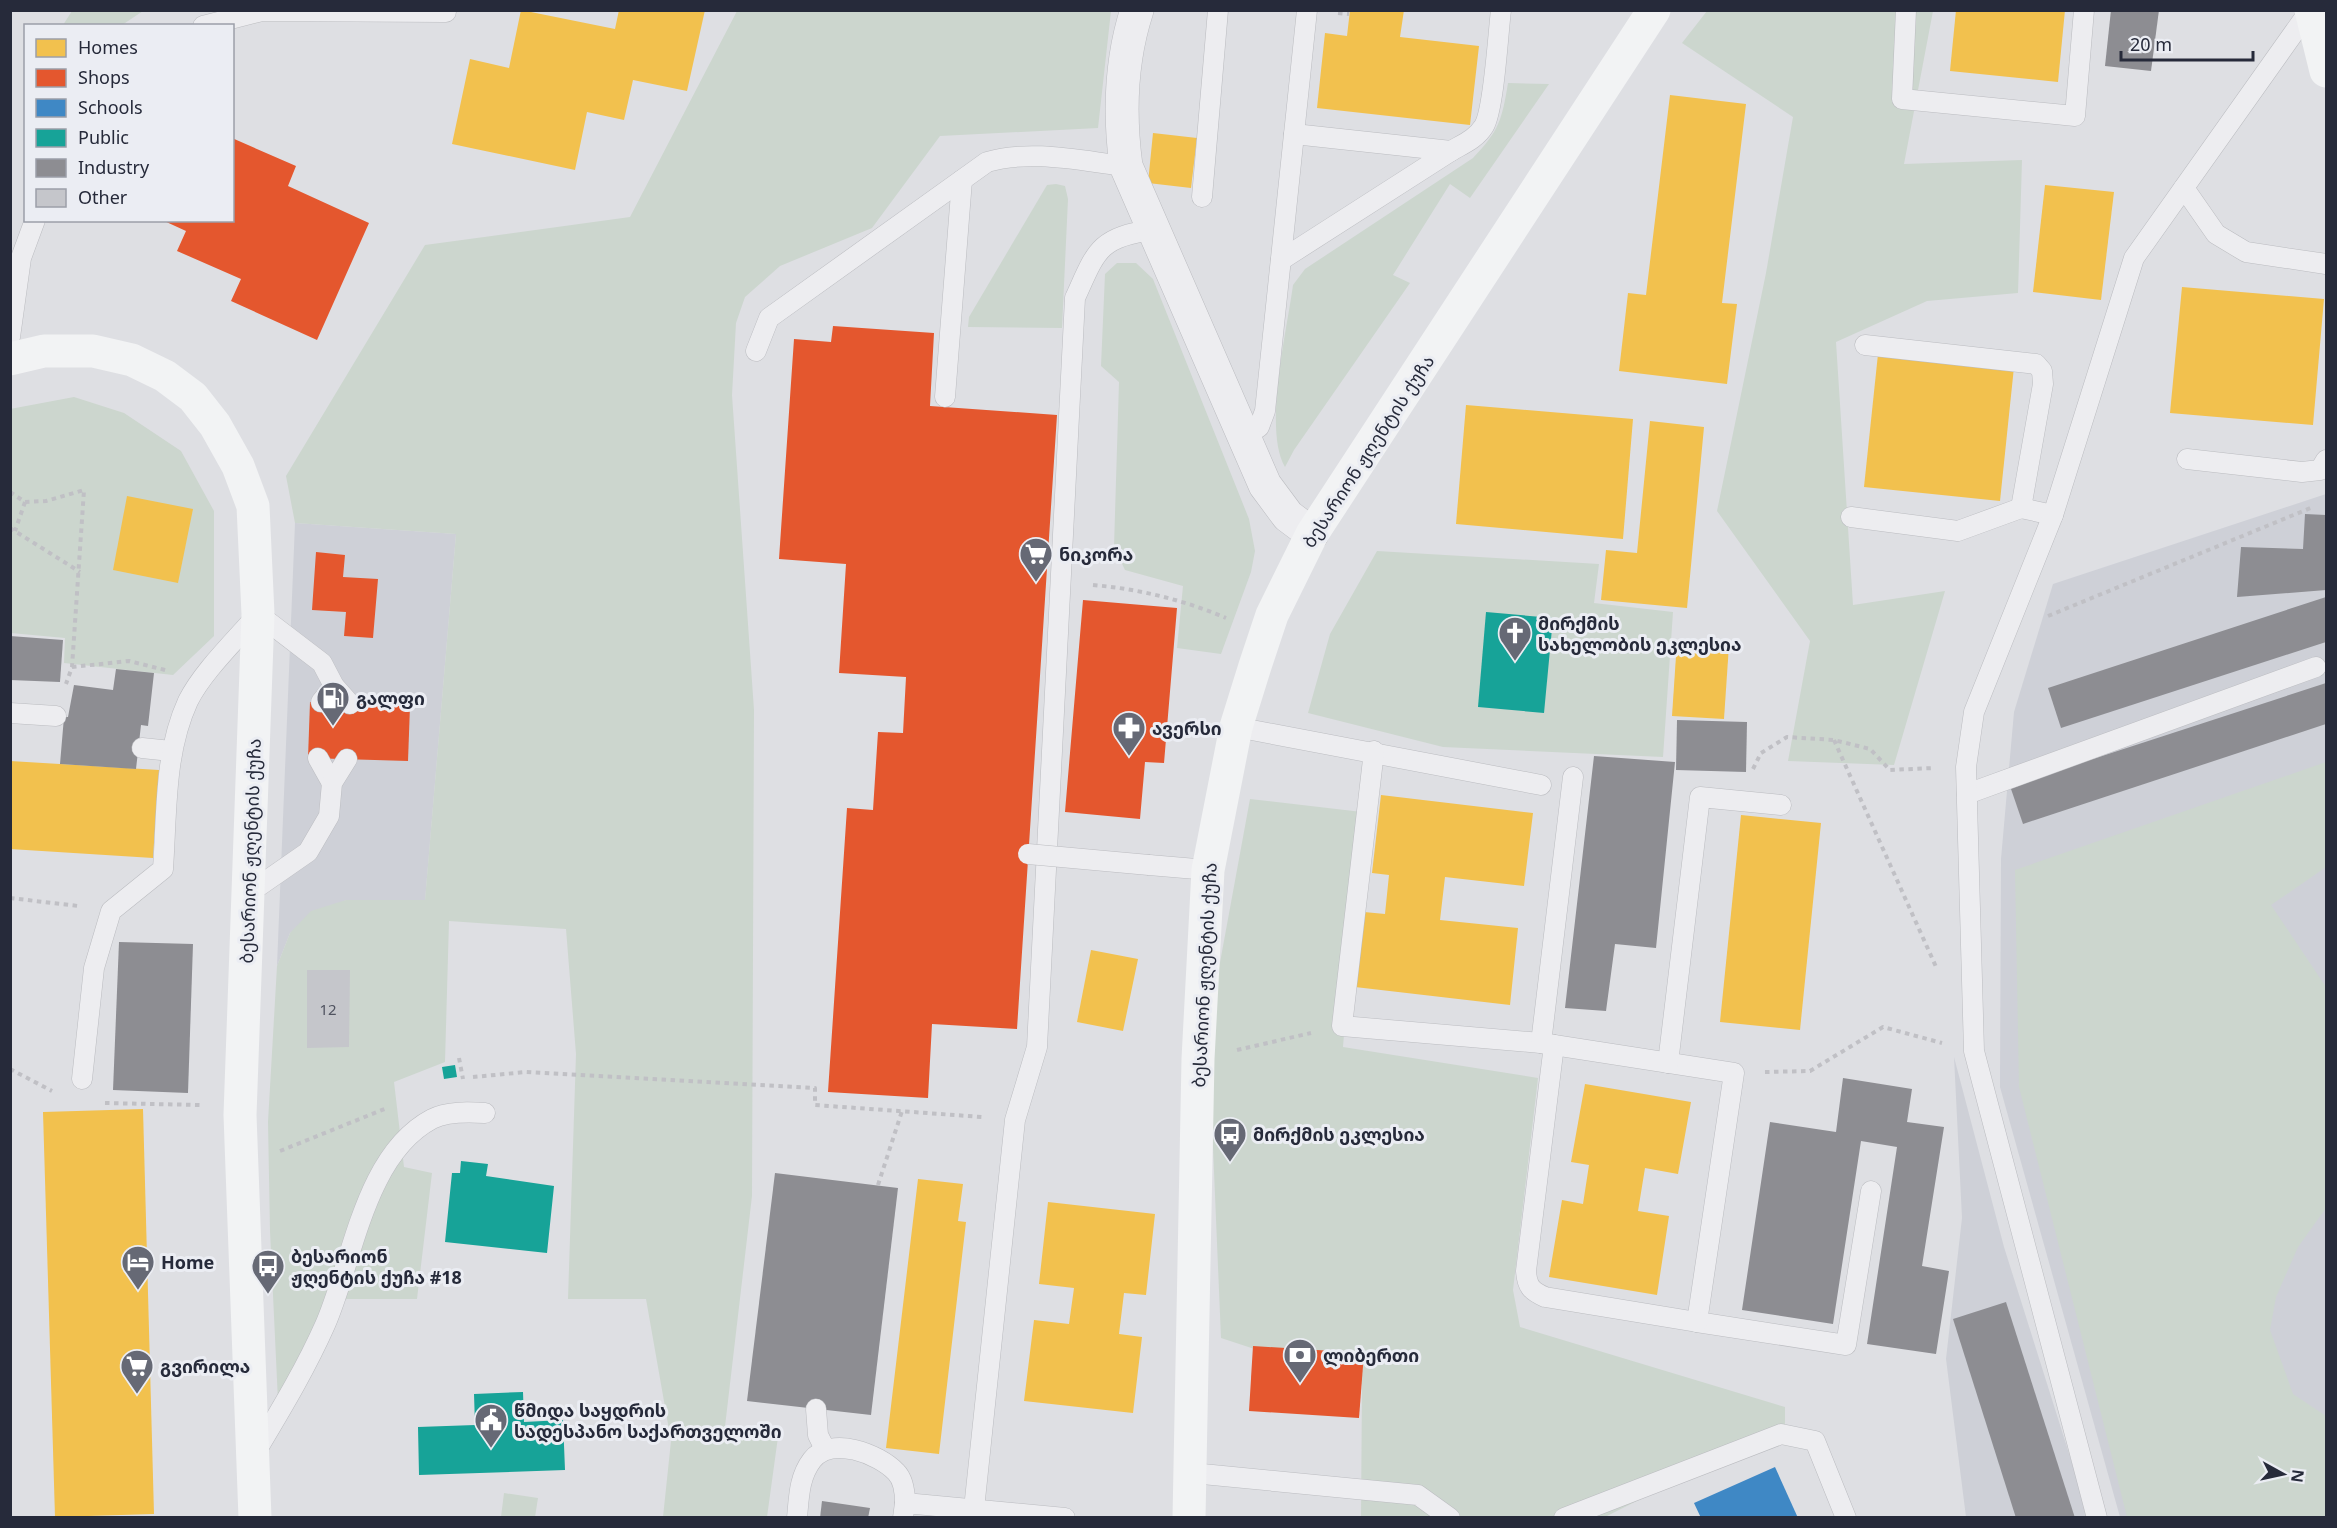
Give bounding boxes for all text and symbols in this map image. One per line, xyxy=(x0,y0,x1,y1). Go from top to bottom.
legend xyxy=(24,24,234,222)
scale bar xyxy=(2121,24,2253,62)
text: 20 m xyxy=(2130,32,2172,56)
text: Homes xyxy=(78,35,138,59)
text: Shops xyxy=(78,65,130,89)
text: Schools xyxy=(78,95,143,119)
text: Public xyxy=(78,125,129,149)
text: Industry xyxy=(78,155,150,179)
text: Other xyxy=(78,185,128,209)
street label: ბესარიონ ჟღენტის ქუჩა xyxy=(1297,350,1439,552)
supermarket icon: ნიკორა xyxy=(1018,536,1054,583)
place label: ნიკორა xyxy=(1059,542,1133,566)
place label: მირქმის სახელობის ეკლესია xyxy=(1538,611,1742,656)
church icon: მირქმის სახელობის ეკლესია xyxy=(1497,615,1533,662)
fuel station icon: გალფი xyxy=(315,680,351,727)
place label: გალფი xyxy=(356,686,425,710)
pharmacy icon: ავერსი xyxy=(1111,710,1147,757)
place label: ავერსი xyxy=(1152,716,1222,740)
street label: ბესარიონ ჟღენტის ქუჩა xyxy=(234,738,266,964)
street label: ბესარიონ ჟღენტის ქუჩა xyxy=(1186,862,1222,1088)
house number: 12 xyxy=(319,999,337,1019)
bus stop icon: მირქმის ეკლესია xyxy=(1212,1116,1248,1163)
place label: მირქმის ეკლესია xyxy=(1253,1122,1425,1146)
hotel icon: Home xyxy=(120,1244,156,1291)
place label: ბესარიონ ჟღენტის ქუჩა #18 xyxy=(291,1244,462,1289)
bus stop icon: ბესარიონ ჟღენტის ქუჩა #18 xyxy=(250,1248,286,1295)
place label: Home xyxy=(161,1250,214,1274)
bank icon: ლიბერთი xyxy=(1282,1337,1318,1384)
place label: ლიბერთი xyxy=(1323,1343,1419,1367)
supermarket icon: გვირილა xyxy=(119,1348,155,1395)
place label: გვირილა xyxy=(160,1354,250,1378)
place label: წმიდა საყდრის სადესპანო საქართველოში xyxy=(514,1398,782,1443)
public building icon: წმიდა საყდრის სადესპანო საქართველოში xyxy=(473,1402,509,1449)
north arrow xyxy=(2253,1444,2313,1504)
text: N xyxy=(2286,1468,2310,1484)

